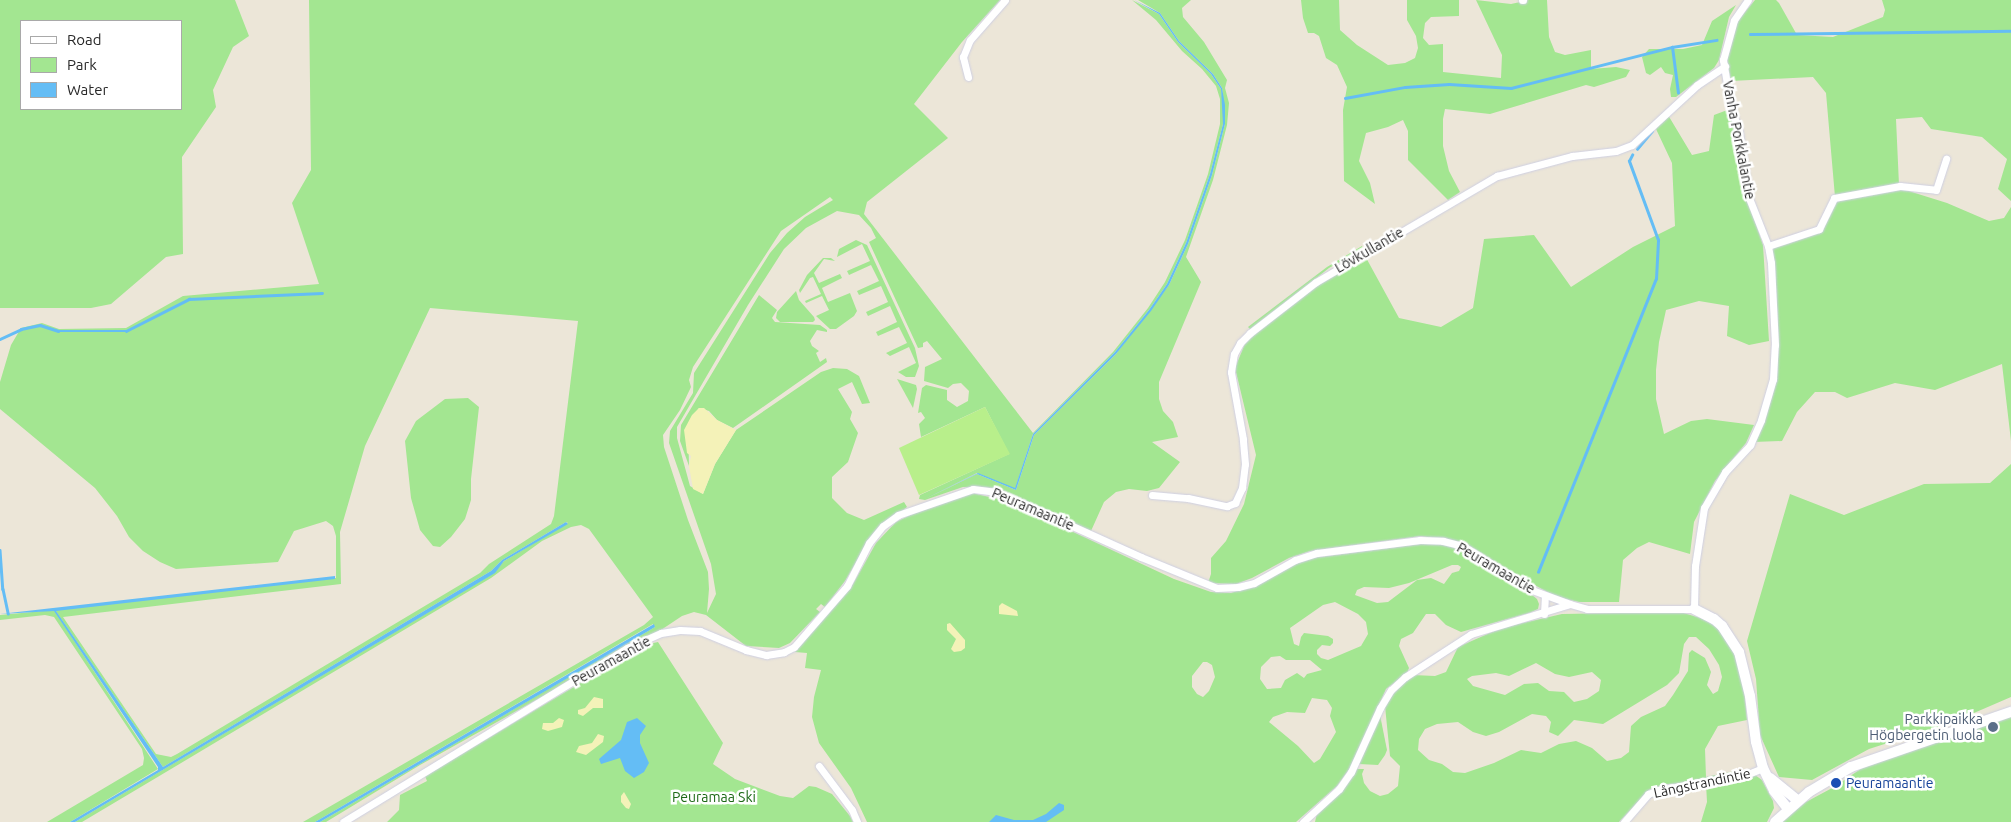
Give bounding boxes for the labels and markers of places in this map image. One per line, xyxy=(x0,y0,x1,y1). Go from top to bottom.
place label: Parkkipaikka Högbergetin luola xyxy=(1869,711,1983,744)
marker: Parkkipaikka Högbergetin luola xyxy=(1987,721,1999,733)
place label: Peuramaantie xyxy=(1846,775,1933,791)
marker: Peuramaantie xyxy=(1830,777,1842,789)

